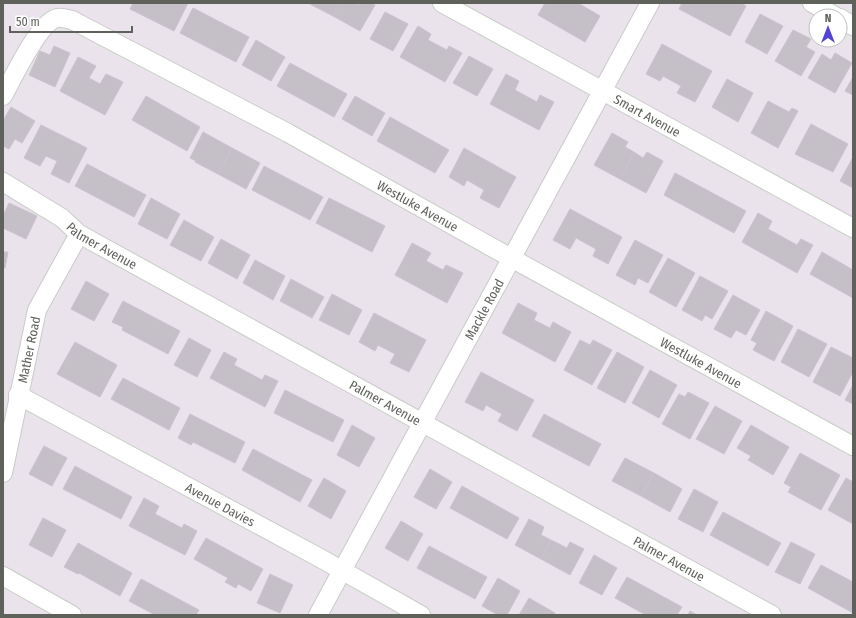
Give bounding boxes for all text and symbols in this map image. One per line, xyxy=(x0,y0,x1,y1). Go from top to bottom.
scale bar xyxy=(10,8,132,34)
north arrow xyxy=(808,8,848,48)
text: N xyxy=(825,12,831,25)
text: 50 m xyxy=(16,15,40,29)
street label: Smart Avenue xyxy=(611,91,683,140)
street label: Westluke Avenue xyxy=(375,177,461,234)
street label: Palmer Avenue xyxy=(64,219,140,272)
street label: Mackle Road xyxy=(461,276,507,342)
street label: Mather Road xyxy=(14,315,43,384)
street label: Westluke Avenue xyxy=(658,334,744,391)
street label: Palmer Avenue xyxy=(347,377,424,428)
street label: Avenue Davies xyxy=(183,479,258,529)
street label: Palmer Avenue xyxy=(631,533,707,584)

